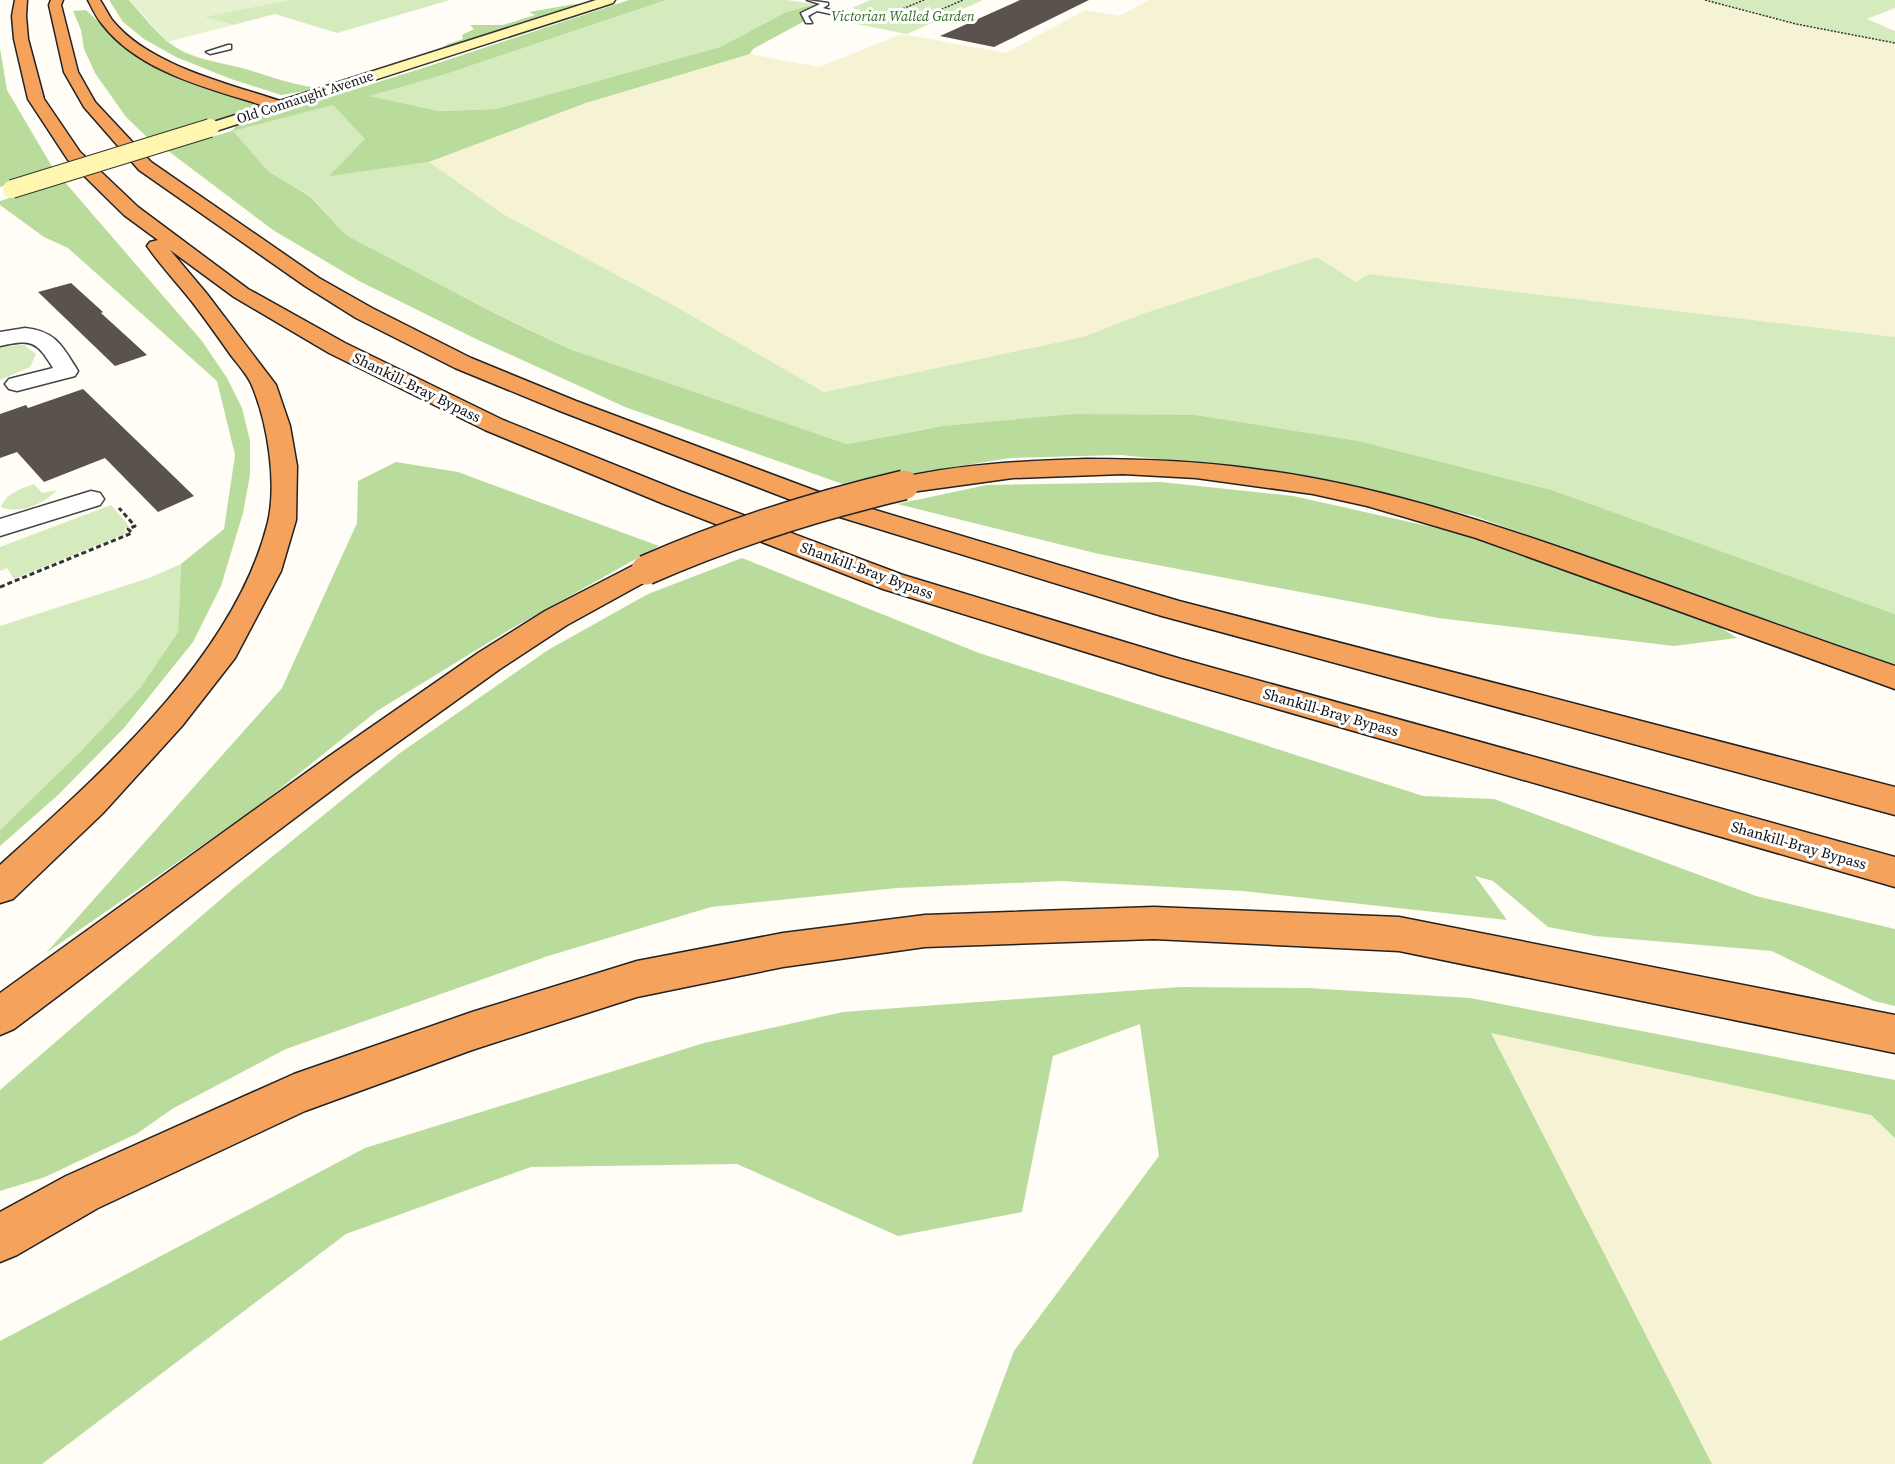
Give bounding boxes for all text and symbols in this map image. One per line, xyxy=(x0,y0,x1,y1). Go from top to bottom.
park label: Victorian Walled Garden xyxy=(831,6,975,26)
street label: Old Connaught Avenue xyxy=(234,65,376,129)
street label: Shankill-Bray Bypass xyxy=(349,347,485,427)
street label: Shankill-Bray Bypass xyxy=(798,536,936,604)
street label: Shankill-Bray Bypass xyxy=(1261,683,1401,741)
street label: Shankill-Bray Bypass xyxy=(1729,816,1869,874)

